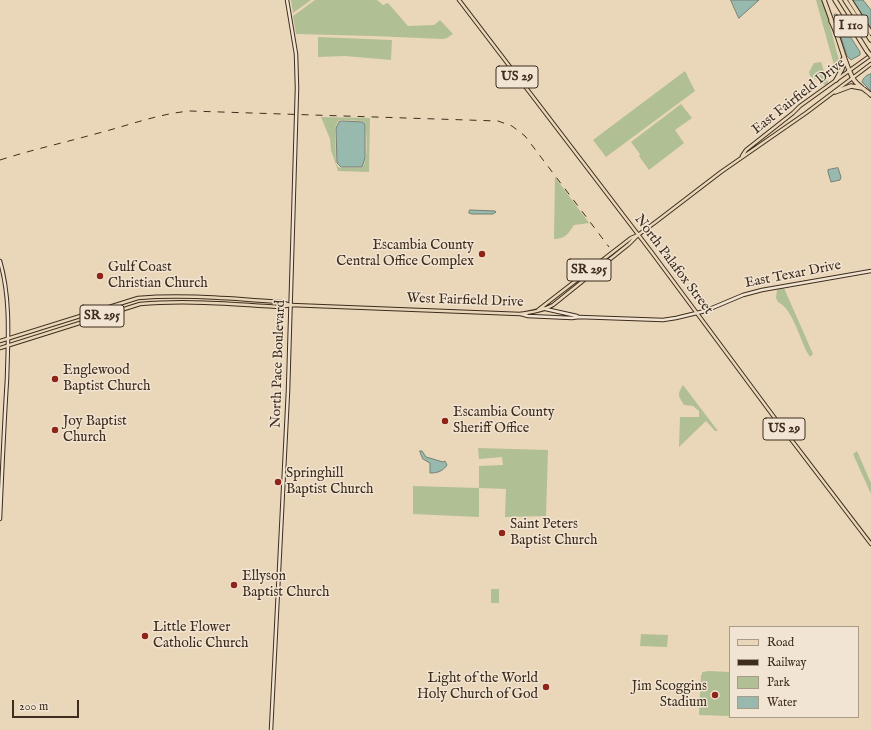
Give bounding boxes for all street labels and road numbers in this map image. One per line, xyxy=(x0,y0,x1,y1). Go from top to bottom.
road number: I 110 xyxy=(834,15,868,37)
street label: East Fairfield Drive xyxy=(749,55,849,139)
road number: US 29 xyxy=(496,66,538,88)
street label: North Palafox Street xyxy=(630,212,716,318)
street label: East Texar Drive xyxy=(743,257,843,293)
road number: SR 295 xyxy=(567,259,611,281)
street label: West Fairfield Drive xyxy=(406,291,524,311)
street label: North Pace Boulevard xyxy=(268,300,290,428)
road number: SR 295 xyxy=(80,305,124,327)
road number: US 29 xyxy=(763,418,805,440)

